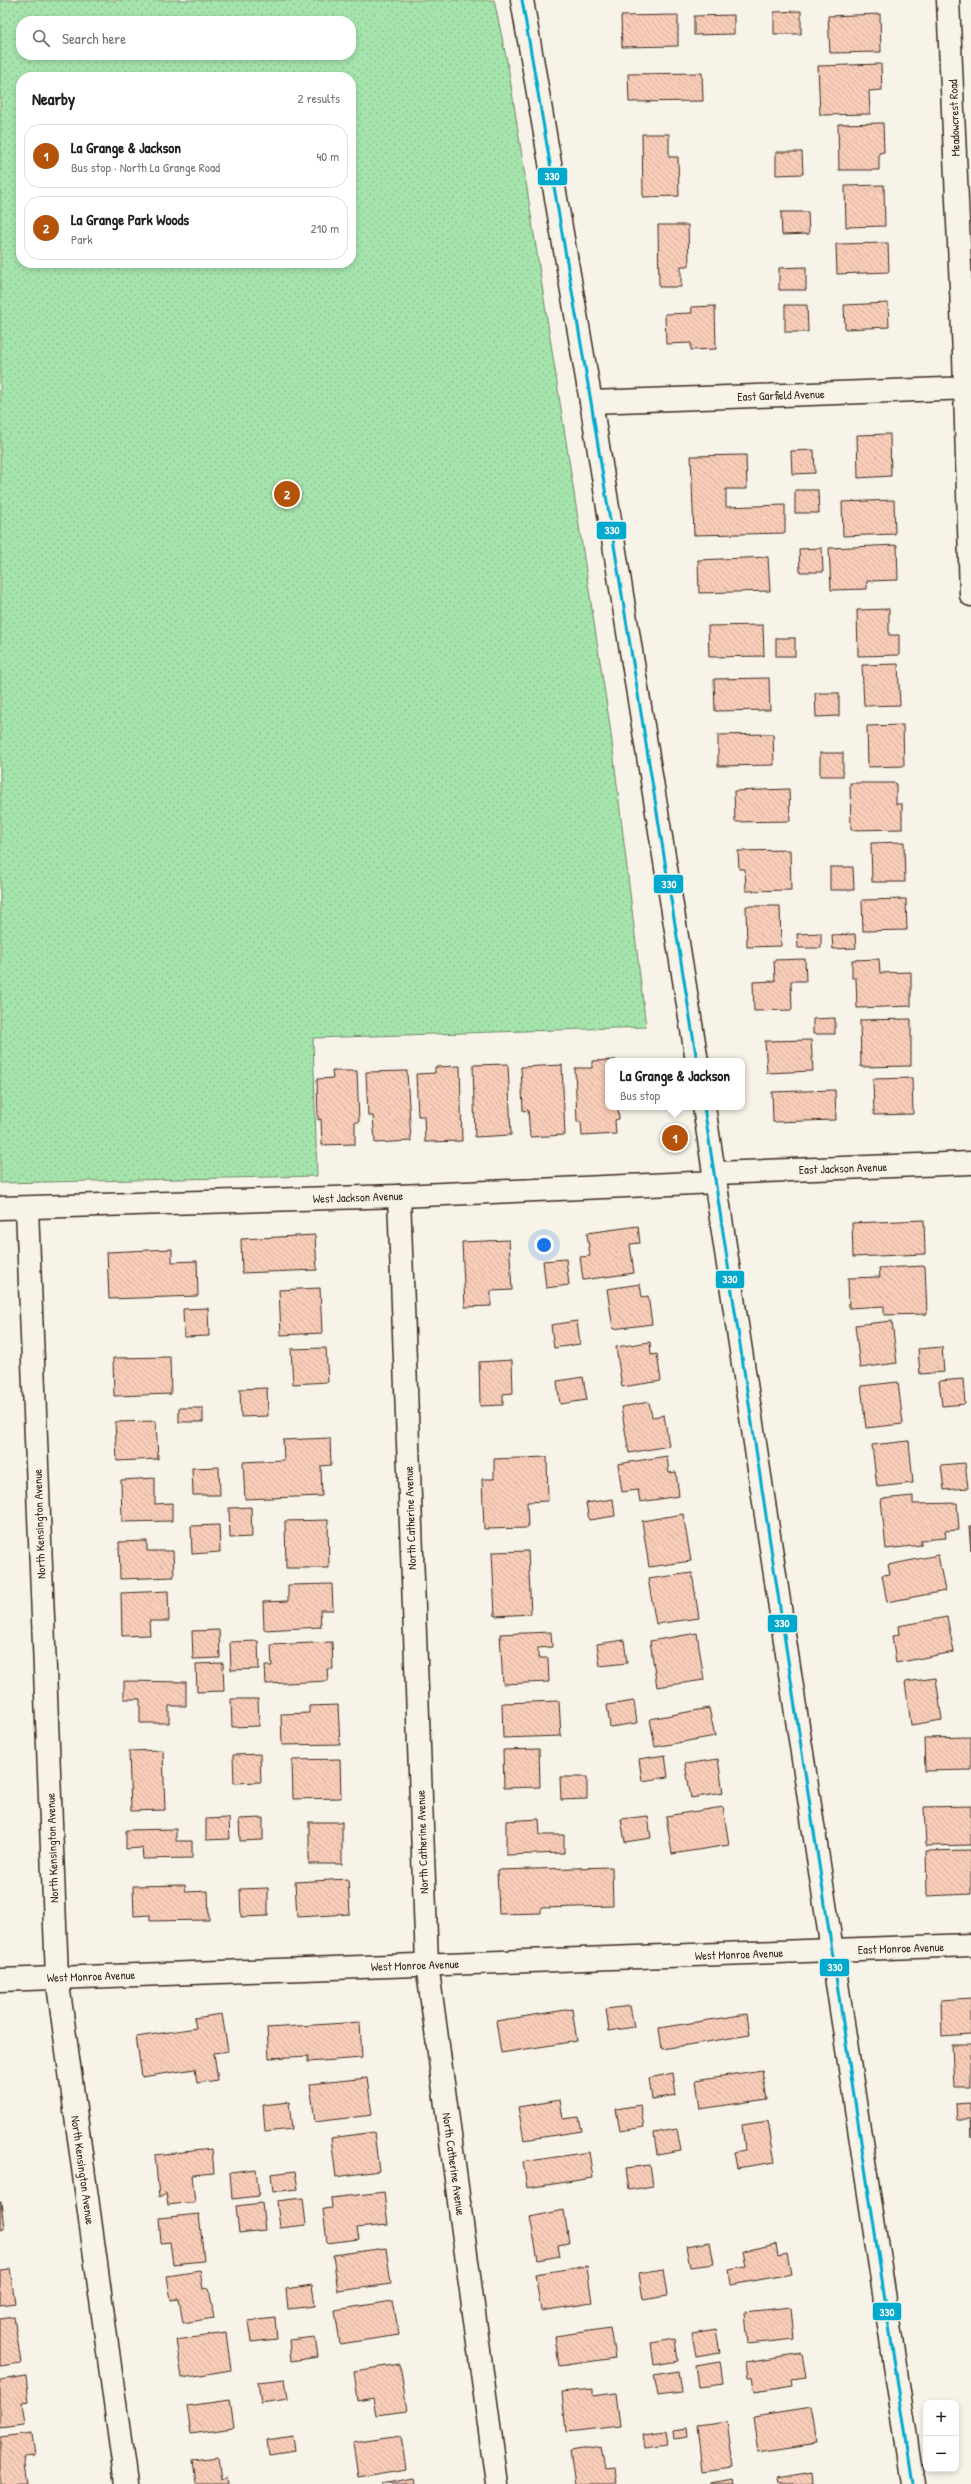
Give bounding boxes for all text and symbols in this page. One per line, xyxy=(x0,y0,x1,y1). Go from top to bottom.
search box xyxy=(16,16,356,60)
icon: search xyxy=(30,27,52,49)
text: Search here xyxy=(62,28,126,49)
street label: Meadowcrest Road xyxy=(944,79,964,157)
text: Nearby xyxy=(32,87,75,110)
text: 2 results xyxy=(298,89,340,107)
text: La Grange & Jackson xyxy=(71,137,181,158)
text: 1 xyxy=(44,147,48,165)
text: 40 m xyxy=(316,147,339,165)
text: Bus stop · North La Grange Road xyxy=(71,158,220,176)
line badge: 330 xyxy=(537,167,568,186)
text: 330 xyxy=(545,169,559,183)
text: La Grange Park Woods xyxy=(71,209,189,230)
text: 2 xyxy=(43,219,49,237)
text: 210 m xyxy=(311,219,339,237)
text: Park xyxy=(71,230,93,248)
street label: East Garfield Avenue xyxy=(737,385,825,405)
pin: 2 xyxy=(274,479,300,509)
line badge: 330 xyxy=(596,521,627,540)
text: 330 xyxy=(605,523,619,537)
line badge: 330 xyxy=(653,874,684,894)
text: 330 xyxy=(662,877,676,891)
popup xyxy=(605,1058,745,1110)
text: La Grange & Jackson xyxy=(620,1065,730,1086)
text: Bus stop xyxy=(620,1086,660,1104)
pin: 1 xyxy=(662,1123,688,1153)
street label: East Jackson Avenue xyxy=(799,1158,888,1178)
street label: West Jackson Avenue xyxy=(312,1187,404,1207)
your location xyxy=(534,1235,554,1255)
line badge: 330 xyxy=(715,1270,745,1289)
text: 330 xyxy=(723,1272,737,1286)
street label: North Catherine Avenue xyxy=(400,1466,420,1570)
street label: North Kensington Avenue xyxy=(29,1469,49,1579)
line badge: 330 xyxy=(767,1614,798,1633)
text: 330 xyxy=(775,1616,789,1630)
street label: North Catherine Avenue xyxy=(412,1790,432,1894)
street label: North Kensington Avenue xyxy=(42,1793,62,1903)
street label: East Monroe Avenue xyxy=(858,1938,945,1958)
street label: West Monroe Avenue xyxy=(694,1944,784,1964)
street label: West Monroe Avenue xyxy=(370,1955,460,1975)
line badge: 330 xyxy=(819,1958,850,1977)
text: 330 xyxy=(828,1960,842,1974)
street label: West Monroe Avenue xyxy=(46,1966,136,1986)
street label: North Catherine Avenue xyxy=(438,2111,470,2217)
street label: North Kensington Avenue xyxy=(67,2114,99,2226)
line badge: 330 xyxy=(872,2302,902,2321)
text: 330 xyxy=(880,2305,894,2319)
map controls xyxy=(923,2400,959,2472)
button: + xyxy=(923,2400,959,2436)
button: − xyxy=(923,2436,959,2472)

